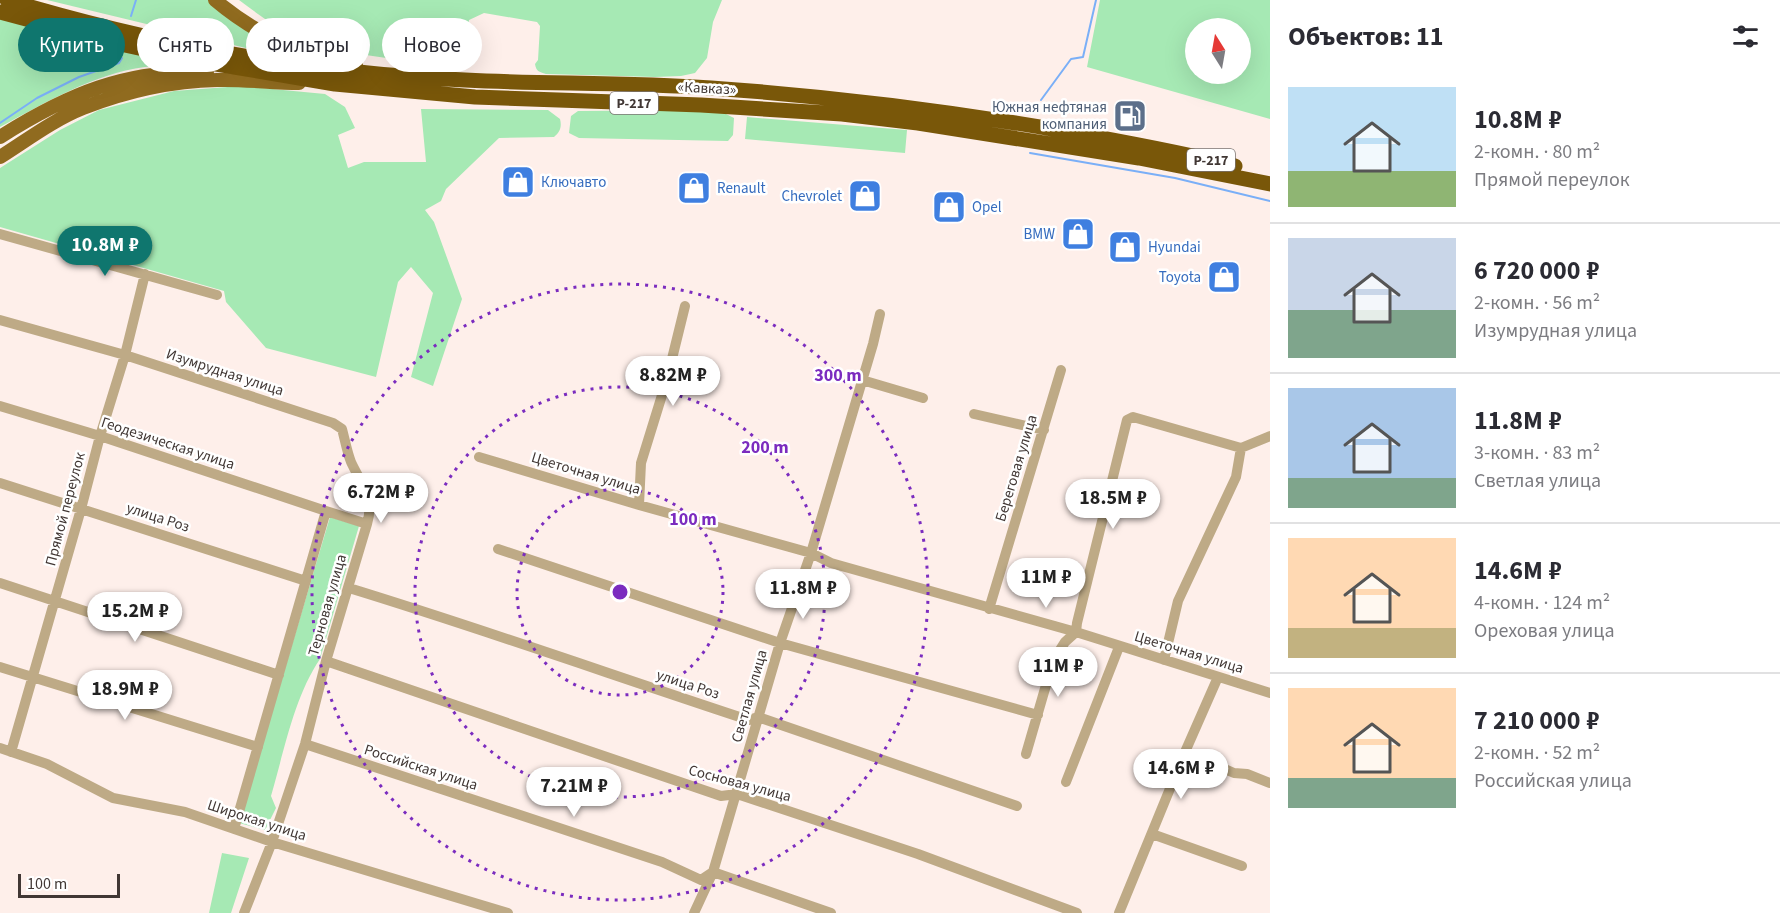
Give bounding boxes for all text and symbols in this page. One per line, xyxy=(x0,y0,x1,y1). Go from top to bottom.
chip: Купить xyxy=(18,18,125,72)
chip: Снять xyxy=(137,18,234,72)
chip: Фильтры xyxy=(246,18,370,72)
chip: Новое xyxy=(382,18,482,72)
north arrow xyxy=(1185,18,1251,84)
map controls xyxy=(1185,18,1251,84)
text: Объектов: 11 xyxy=(1288,18,1444,55)
icon: filters xyxy=(1729,20,1762,53)
street label: «Кавказ» xyxy=(677,76,737,101)
road number: Р-217 xyxy=(610,92,658,114)
place label: Южная нефтяная компания xyxy=(992,97,1107,135)
fuel station icon: Южная нефтяная компания xyxy=(1112,98,1148,134)
text: 10.8M ₽ xyxy=(1474,101,1562,138)
icon: home xyxy=(1336,111,1408,183)
text: 2-комн. · 80 m² xyxy=(1474,138,1600,166)
road number: Р-217 xyxy=(1187,149,1235,171)
shop icon: Ключавто xyxy=(500,164,536,200)
text: Прямой переулок xyxy=(1474,166,1630,194)
shop icon: Renault xyxy=(676,170,712,206)
place label: Ключавто xyxy=(541,172,606,193)
place label: Renault xyxy=(717,178,766,199)
shop icon: Chevrolet xyxy=(847,178,883,214)
place label: Chevrolet xyxy=(781,186,842,207)
shop icon: Opel xyxy=(931,189,967,225)
place label: Opel xyxy=(972,197,1002,218)
shop icon: BMW xyxy=(1060,216,1096,252)
place label: BMW xyxy=(1023,224,1055,245)
pin: 10.8M ₽ xyxy=(50,226,160,277)
shop icon: Hyundai xyxy=(1107,229,1143,265)
text: 10.8M ₽ xyxy=(71,231,139,259)
place label: Hyundai xyxy=(1148,237,1201,258)
text: 6 720 000 ₽ xyxy=(1474,252,1599,289)
shop icon: Toyota xyxy=(1206,259,1242,295)
icon: home xyxy=(1336,262,1408,334)
place label: Toyota xyxy=(1159,267,1201,288)
text: 2-комн. · 56 m² xyxy=(1474,289,1600,317)
text: Изумрудная улица xyxy=(1474,317,1637,345)
street label: Изумрудная улица xyxy=(163,344,286,401)
pin: 8.82M ₽ xyxy=(618,356,728,407)
text: 8.82M ₽ xyxy=(639,361,707,389)
text: 300 m xyxy=(814,363,862,388)
text: 11.8M ₽ xyxy=(1474,402,1562,439)
street label: Геодезическая улица xyxy=(98,412,237,475)
street label: Береговая улица xyxy=(990,412,1043,524)
icon: home xyxy=(1336,412,1408,484)
text: 200 m xyxy=(741,435,789,460)
text: 3-комн. · 83 m² xyxy=(1474,439,1600,467)
street label: Цветочная улица xyxy=(529,447,643,500)
street label: Прямой переулок xyxy=(40,449,91,568)
text: Светлая улица xyxy=(1474,467,1601,495)
pin: 6.72M ₽ xyxy=(326,473,436,524)
text: 6.72M ₽ xyxy=(347,478,415,506)
pin: 18.5M ₽ xyxy=(1058,479,1168,530)
text: 18.5M ₽ xyxy=(1079,484,1147,512)
street label: улица Роз xyxy=(124,497,192,538)
text: 100 m xyxy=(669,507,717,532)
street label: Терновая улица xyxy=(303,552,352,658)
text: 14.6M ₽ xyxy=(1474,552,1562,589)
pin: 11M ₽ xyxy=(1004,558,1088,609)
icon: home xyxy=(1336,562,1408,634)
text: 11M ₽ xyxy=(1021,563,1071,591)
pin: 11.8M ₽ xyxy=(748,569,858,620)
text: 11.8M ₽ xyxy=(769,574,837,602)
centre of rings xyxy=(610,582,630,602)
text: 4-комн. · 124 m² xyxy=(1474,589,1610,617)
pin: 15.2M ₽ xyxy=(80,592,190,643)
text: 15.2M ₽ xyxy=(101,597,169,625)
text: Ореховая улица xyxy=(1474,617,1615,645)
street label: Цветочная улица xyxy=(1132,626,1246,679)
street label: Светлая улица xyxy=(726,647,773,745)
pin: 11M ₽ xyxy=(1016,647,1100,698)
text: 11M ₽ xyxy=(1033,652,1083,680)
street label: улица Роз xyxy=(654,664,722,705)
pin: 18.9M ₽ xyxy=(70,670,180,721)
text: 18.9M ₽ xyxy=(91,675,159,703)
text: 7 210 000 ₽ xyxy=(1474,702,1599,739)
icon: home xyxy=(1336,712,1408,784)
street label: Российская улица xyxy=(361,739,480,796)
text: 2-комн. · 52 m² xyxy=(1474,739,1600,767)
pin: 14.6M ₽ xyxy=(1126,749,1236,800)
text: 14.6M ₽ xyxy=(1147,754,1215,782)
street label: Сосновая улица xyxy=(686,760,793,807)
pin: 7.21M ₽ xyxy=(519,767,629,818)
text: Российская улица xyxy=(1474,767,1632,795)
text: 7.21M ₽ xyxy=(540,772,608,800)
street label: Широкая улица xyxy=(205,795,309,846)
scale bar xyxy=(18,871,120,898)
text: 100 m xyxy=(27,873,67,895)

